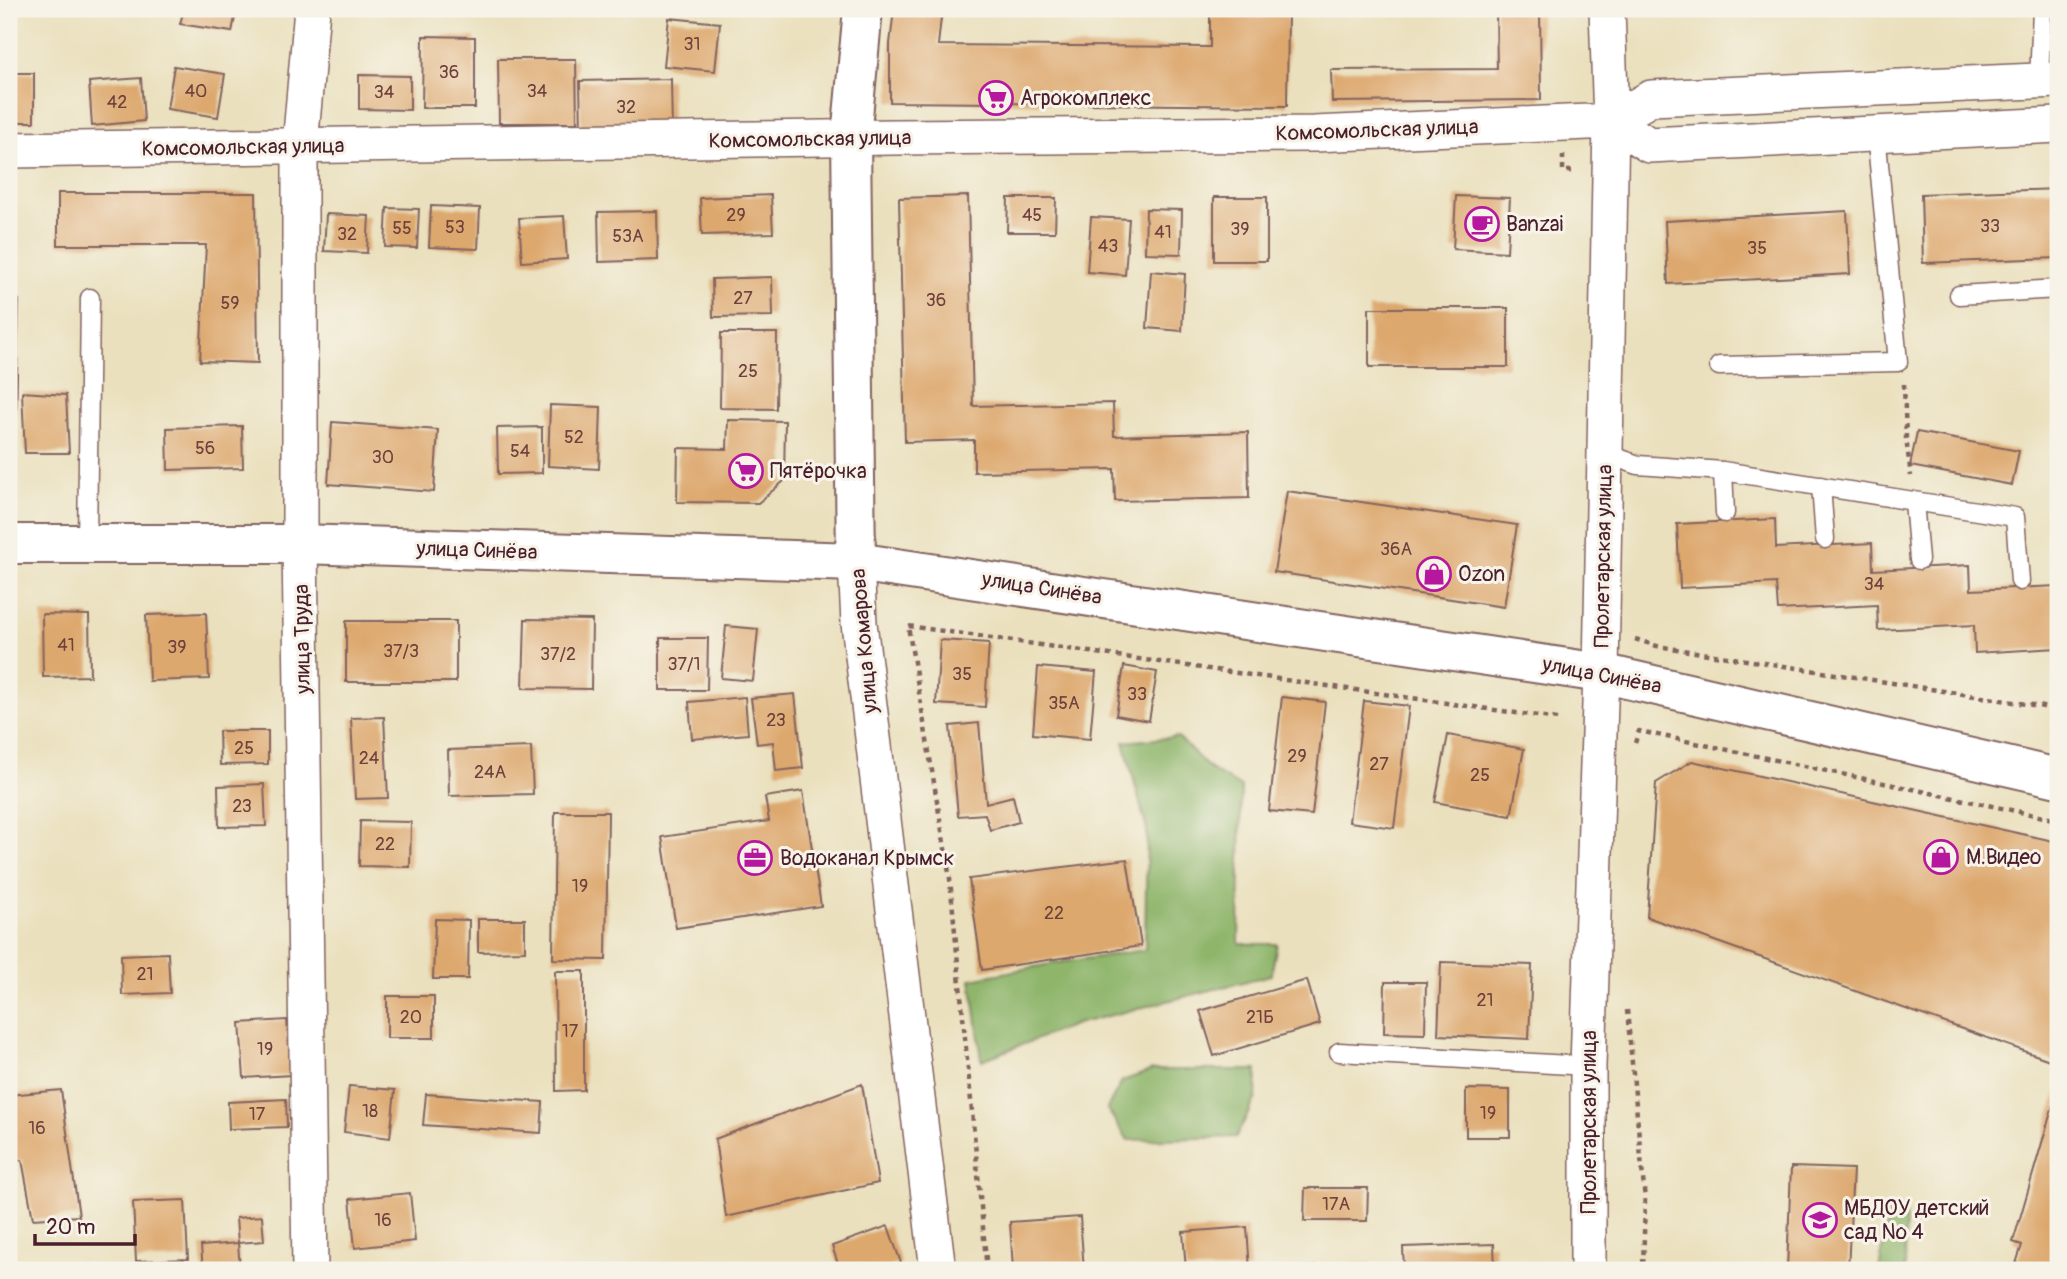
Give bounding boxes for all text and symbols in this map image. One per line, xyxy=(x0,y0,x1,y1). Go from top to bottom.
house number: 31 xyxy=(683,33,701,56)
house number: 36 xyxy=(439,61,459,84)
supermarket icon: Агрокомплекс xyxy=(977,79,1015,117)
house number: 40 xyxy=(185,80,207,103)
house number: 34 xyxy=(527,80,548,103)
house number: 34 xyxy=(374,81,395,104)
place label: Агрокомплекс xyxy=(1020,85,1152,112)
house number: 42 xyxy=(107,91,127,114)
house number: 32 xyxy=(616,96,636,119)
street label: Комсомольская улица xyxy=(1275,113,1479,148)
street label: Комсомольская улица xyxy=(708,124,912,155)
street label: Комсомольская улица xyxy=(141,132,345,163)
house number: 29 xyxy=(726,204,746,227)
house number: 45 xyxy=(1022,204,1042,227)
cafe icon: Banzai xyxy=(1463,205,1501,243)
place label: Banzai xyxy=(1506,211,1564,238)
house number: 33 xyxy=(1980,215,2000,238)
house number: 53 xyxy=(445,216,465,239)
house number: 55 xyxy=(392,217,412,240)
house number: 39 xyxy=(1230,218,1250,241)
house number: 41 xyxy=(1154,221,1172,244)
house number: 32 xyxy=(337,223,357,246)
house number: 53А xyxy=(612,225,644,248)
house number: 43 xyxy=(1098,235,1118,258)
house number: 35 xyxy=(1747,237,1767,260)
house number: 27 xyxy=(733,287,753,310)
house number: 36 xyxy=(926,289,946,312)
house number: 59 xyxy=(220,292,240,315)
house number: 25 xyxy=(738,360,758,383)
house number: 52 xyxy=(564,426,584,449)
house number: 56 xyxy=(195,437,215,460)
house number: 54 xyxy=(510,440,531,463)
house number: 30 xyxy=(372,446,394,469)
supermarket icon: Пятёрочка xyxy=(727,452,765,490)
place label: Пятёрочка xyxy=(770,458,867,485)
street label: Пролетарская улица xyxy=(1588,464,1619,648)
street label: улица Синёва xyxy=(415,535,538,566)
house number: 36А xyxy=(1380,538,1412,561)
shop icon: Ozon xyxy=(1415,555,1453,593)
place label: Ozon xyxy=(1458,561,1505,588)
street label: улица Синёва xyxy=(979,566,1104,611)
street label: улица Комарова xyxy=(845,568,884,715)
house number: 34 xyxy=(1864,573,1885,596)
street label: улица Труда xyxy=(288,584,317,695)
house number: 41 xyxy=(57,634,75,657)
house number: 39 xyxy=(167,636,187,659)
house number: 37/3 xyxy=(383,640,419,663)
house number: 37/2 xyxy=(540,643,576,666)
street label: улица Синёва xyxy=(1539,650,1664,700)
house number: 37/1 xyxy=(667,653,701,676)
house number: 35 xyxy=(952,663,972,686)
house number: 33 xyxy=(1127,683,1147,706)
house number: 35А xyxy=(1048,692,1080,715)
house number: 23 xyxy=(766,709,786,732)
house number: 25 xyxy=(234,737,254,760)
house number: 29 xyxy=(1287,745,1307,768)
house number: 24 xyxy=(359,747,380,770)
house number: 27 xyxy=(1369,753,1389,776)
house number: 24А xyxy=(474,761,506,784)
house number: 25 xyxy=(1470,764,1490,787)
house number: 23 xyxy=(232,795,252,818)
house number: 22 xyxy=(375,833,395,856)
shop icon: М.Видео xyxy=(1922,838,1960,876)
office icon: Водоканал Крымск xyxy=(736,839,774,877)
place label: М.Видео xyxy=(1966,844,2041,871)
place label: Водоканал Крымск xyxy=(780,845,954,872)
house number: 19 xyxy=(572,875,588,898)
house number: 22 xyxy=(1044,902,1064,925)
house number: 21 xyxy=(136,963,154,986)
house number: 21 xyxy=(1476,989,1494,1012)
house number: 20 xyxy=(400,1006,422,1029)
house number: 21Б xyxy=(1246,1006,1274,1029)
house number: 17 xyxy=(562,1020,579,1043)
street label: Пролетарская улица xyxy=(1576,1030,1603,1214)
house number: 19 xyxy=(257,1038,273,1061)
house number: 18 xyxy=(362,1100,378,1123)
house number: 19 xyxy=(1480,1102,1496,1125)
house number: 17 xyxy=(249,1103,266,1126)
house number: 16 xyxy=(28,1117,46,1140)
house number: 17А xyxy=(1322,1193,1350,1216)
place label: МБДОУ детский сад № 4 xyxy=(1844,1195,1989,1246)
school or university icon: МБДОУ детский сад № 4 xyxy=(1801,1201,1839,1239)
scale bar xyxy=(35,1202,135,1246)
house number: 16 xyxy=(374,1209,392,1232)
text: 20 m xyxy=(46,1214,95,1241)

